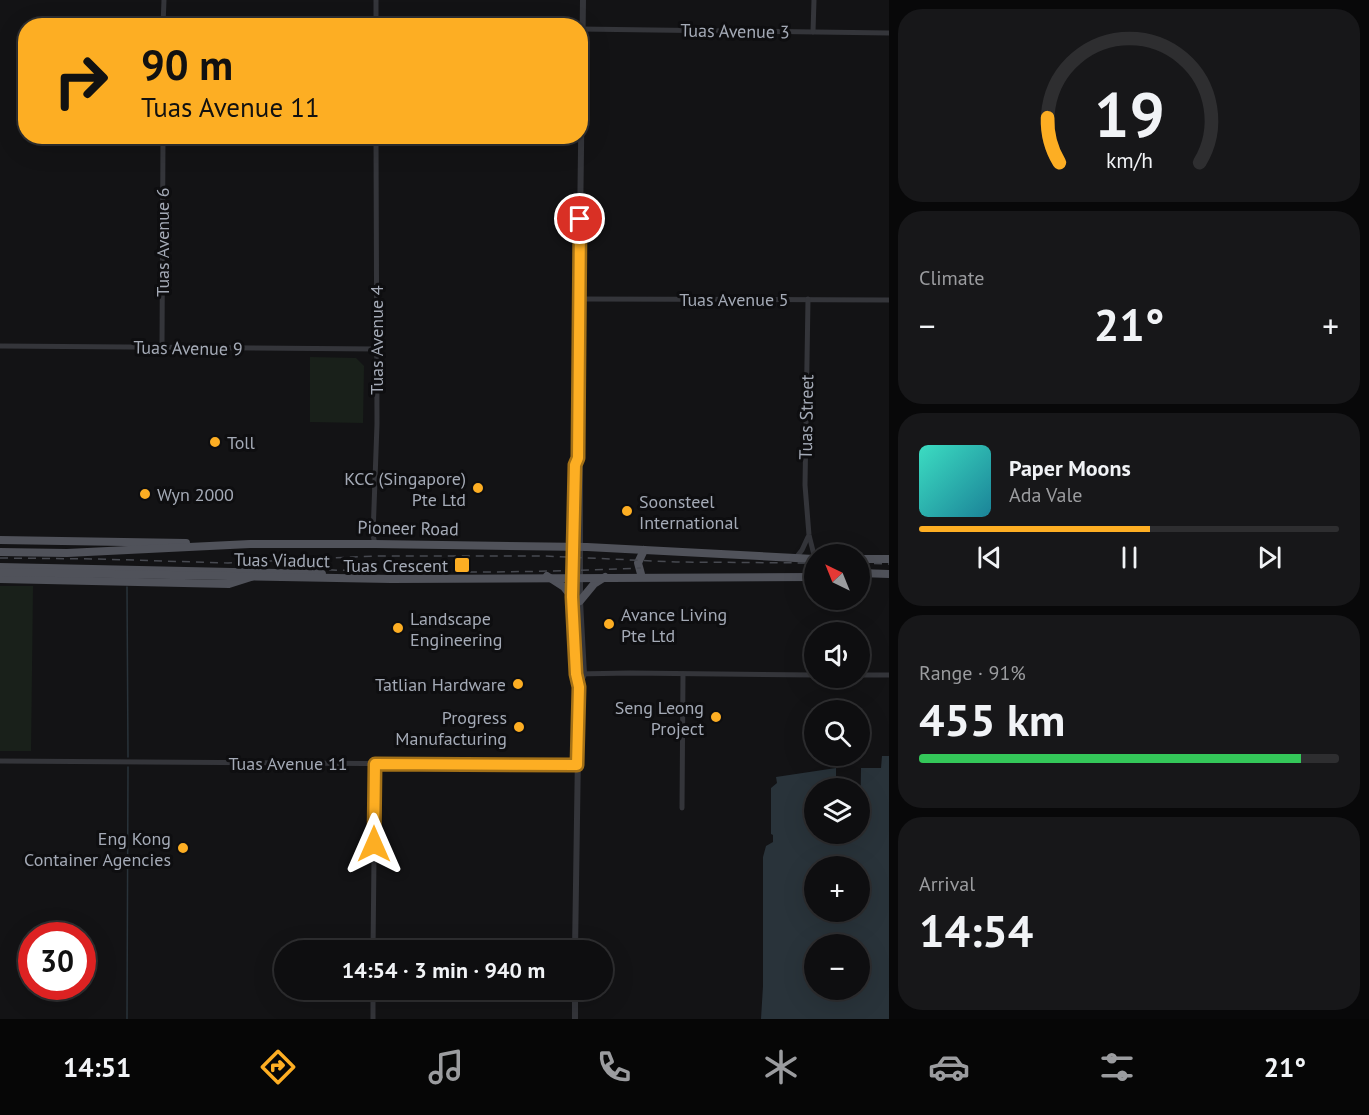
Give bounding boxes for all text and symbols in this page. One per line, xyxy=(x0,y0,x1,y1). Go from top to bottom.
street label: Tuas Avenue 3 xyxy=(680,19,790,43)
text: 90 m xyxy=(141,37,233,92)
icon: right xyxy=(42,42,120,120)
text: 19 xyxy=(1094,73,1164,154)
text: Tuas Avenue 11 xyxy=(141,90,320,124)
text: km/h xyxy=(1105,146,1152,174)
street label: Tuas Avenue 6 xyxy=(151,187,174,297)
pin xyxy=(554,193,605,244)
icon: arrive xyxy=(563,202,596,235)
text: Climate xyxy=(919,265,985,291)
street label: Tuas Avenue 4 xyxy=(365,285,388,395)
street label: Tuas Avenue 5 xyxy=(679,288,789,311)
text: 21° xyxy=(1094,295,1164,353)
text: − xyxy=(919,304,936,347)
text: + xyxy=(1322,304,1339,347)
street label: Tuas Avenue 9 xyxy=(133,336,243,360)
street label: Tuas Street xyxy=(794,374,818,460)
place label: Toll xyxy=(227,431,256,454)
marker: Toll xyxy=(208,435,222,449)
text: Paper Moons xyxy=(1009,454,1131,482)
place label: KCC (Singapore) Pte Ltd xyxy=(344,467,466,511)
marker: KCC (Singapore) Pte Ltd xyxy=(471,481,485,495)
text: Ada Vale xyxy=(1009,482,1082,508)
place label: Wyn 2000 xyxy=(157,483,234,506)
marker: Wyn 2000 xyxy=(138,487,152,501)
place label: Soonsteel International xyxy=(639,490,739,534)
marker: Soonsteel International xyxy=(620,504,634,518)
street label: Pioneer Road xyxy=(357,516,459,540)
icon: previous xyxy=(973,541,1006,574)
icon: pause xyxy=(1113,541,1146,574)
icon: next xyxy=(1253,541,1286,574)
north arrow xyxy=(804,544,870,610)
map controls xyxy=(804,544,870,1000)
street label: Tuas Viaduct xyxy=(234,548,330,572)
place label: Tuas Crescent xyxy=(343,554,448,577)
marker: Tuas Crescent xyxy=(453,556,471,574)
place label: Avance Living Pte Ltd xyxy=(621,603,727,647)
place label: Landscape Engineering xyxy=(410,607,502,651)
marker: Avance Living Pte Ltd xyxy=(602,617,616,631)
marker: Landscape Engineering xyxy=(391,621,405,635)
button: sound xyxy=(804,622,870,688)
text: Range · 91% xyxy=(919,660,1026,686)
place label: Tatlian Hardware xyxy=(375,673,506,696)
marker: Tatlian Hardware xyxy=(511,677,525,691)
text: 455 km xyxy=(919,690,1065,748)
place label: Seng Leong Project xyxy=(615,696,704,740)
button: search xyxy=(804,700,870,766)
place label: Progress Manufacturing xyxy=(395,706,507,750)
marker: Seng Leong Project xyxy=(709,710,723,724)
marker: Progress Manufacturing xyxy=(512,720,526,734)
street label: Tuas Avenue 11 xyxy=(228,752,348,775)
button: layers xyxy=(804,778,870,844)
position arrow xyxy=(342,812,406,876)
place label: Eng Kong Container Agencies xyxy=(24,827,171,871)
marker: Eng Kong Container Agencies xyxy=(176,841,190,855)
button: + xyxy=(804,856,870,922)
text: Arrival xyxy=(919,871,975,897)
text: 14:54 xyxy=(919,901,1033,959)
speed limit sign: 30 xyxy=(18,922,96,1000)
button: − xyxy=(804,934,870,1000)
text: 14:54 · 3 min · 940 m xyxy=(342,956,545,984)
icon: directions xyxy=(257,1046,299,1088)
icon: music xyxy=(425,1046,467,1088)
icon: phone xyxy=(593,1046,635,1088)
icon: climate xyxy=(760,1046,802,1088)
icon: car xyxy=(928,1046,970,1088)
icon: filters xyxy=(1096,1046,1138,1088)
text: 14:51 xyxy=(63,1050,131,1084)
text: 21° xyxy=(1264,1050,1306,1084)

